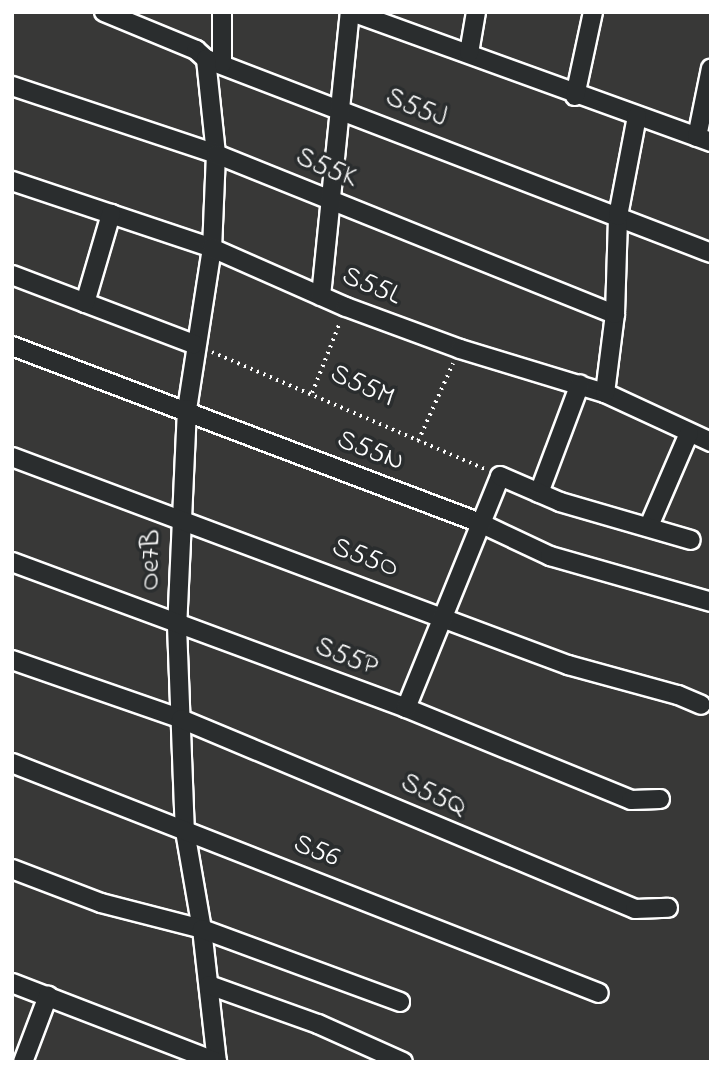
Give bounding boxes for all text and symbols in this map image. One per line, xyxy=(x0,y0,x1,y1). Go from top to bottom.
street label: S55J xyxy=(380,82,452,136)
street label: S55K xyxy=(290,142,362,196)
street label: S55L xyxy=(337,260,405,314)
street label: S55M xyxy=(325,358,399,416)
street label: S55N xyxy=(332,424,408,480)
street label: Oe7B xyxy=(135,529,169,591)
street label: S55O xyxy=(327,532,403,586)
street label: S55P xyxy=(310,631,382,685)
street label: S55Q xyxy=(395,767,471,825)
street label: S56 xyxy=(288,828,344,876)

